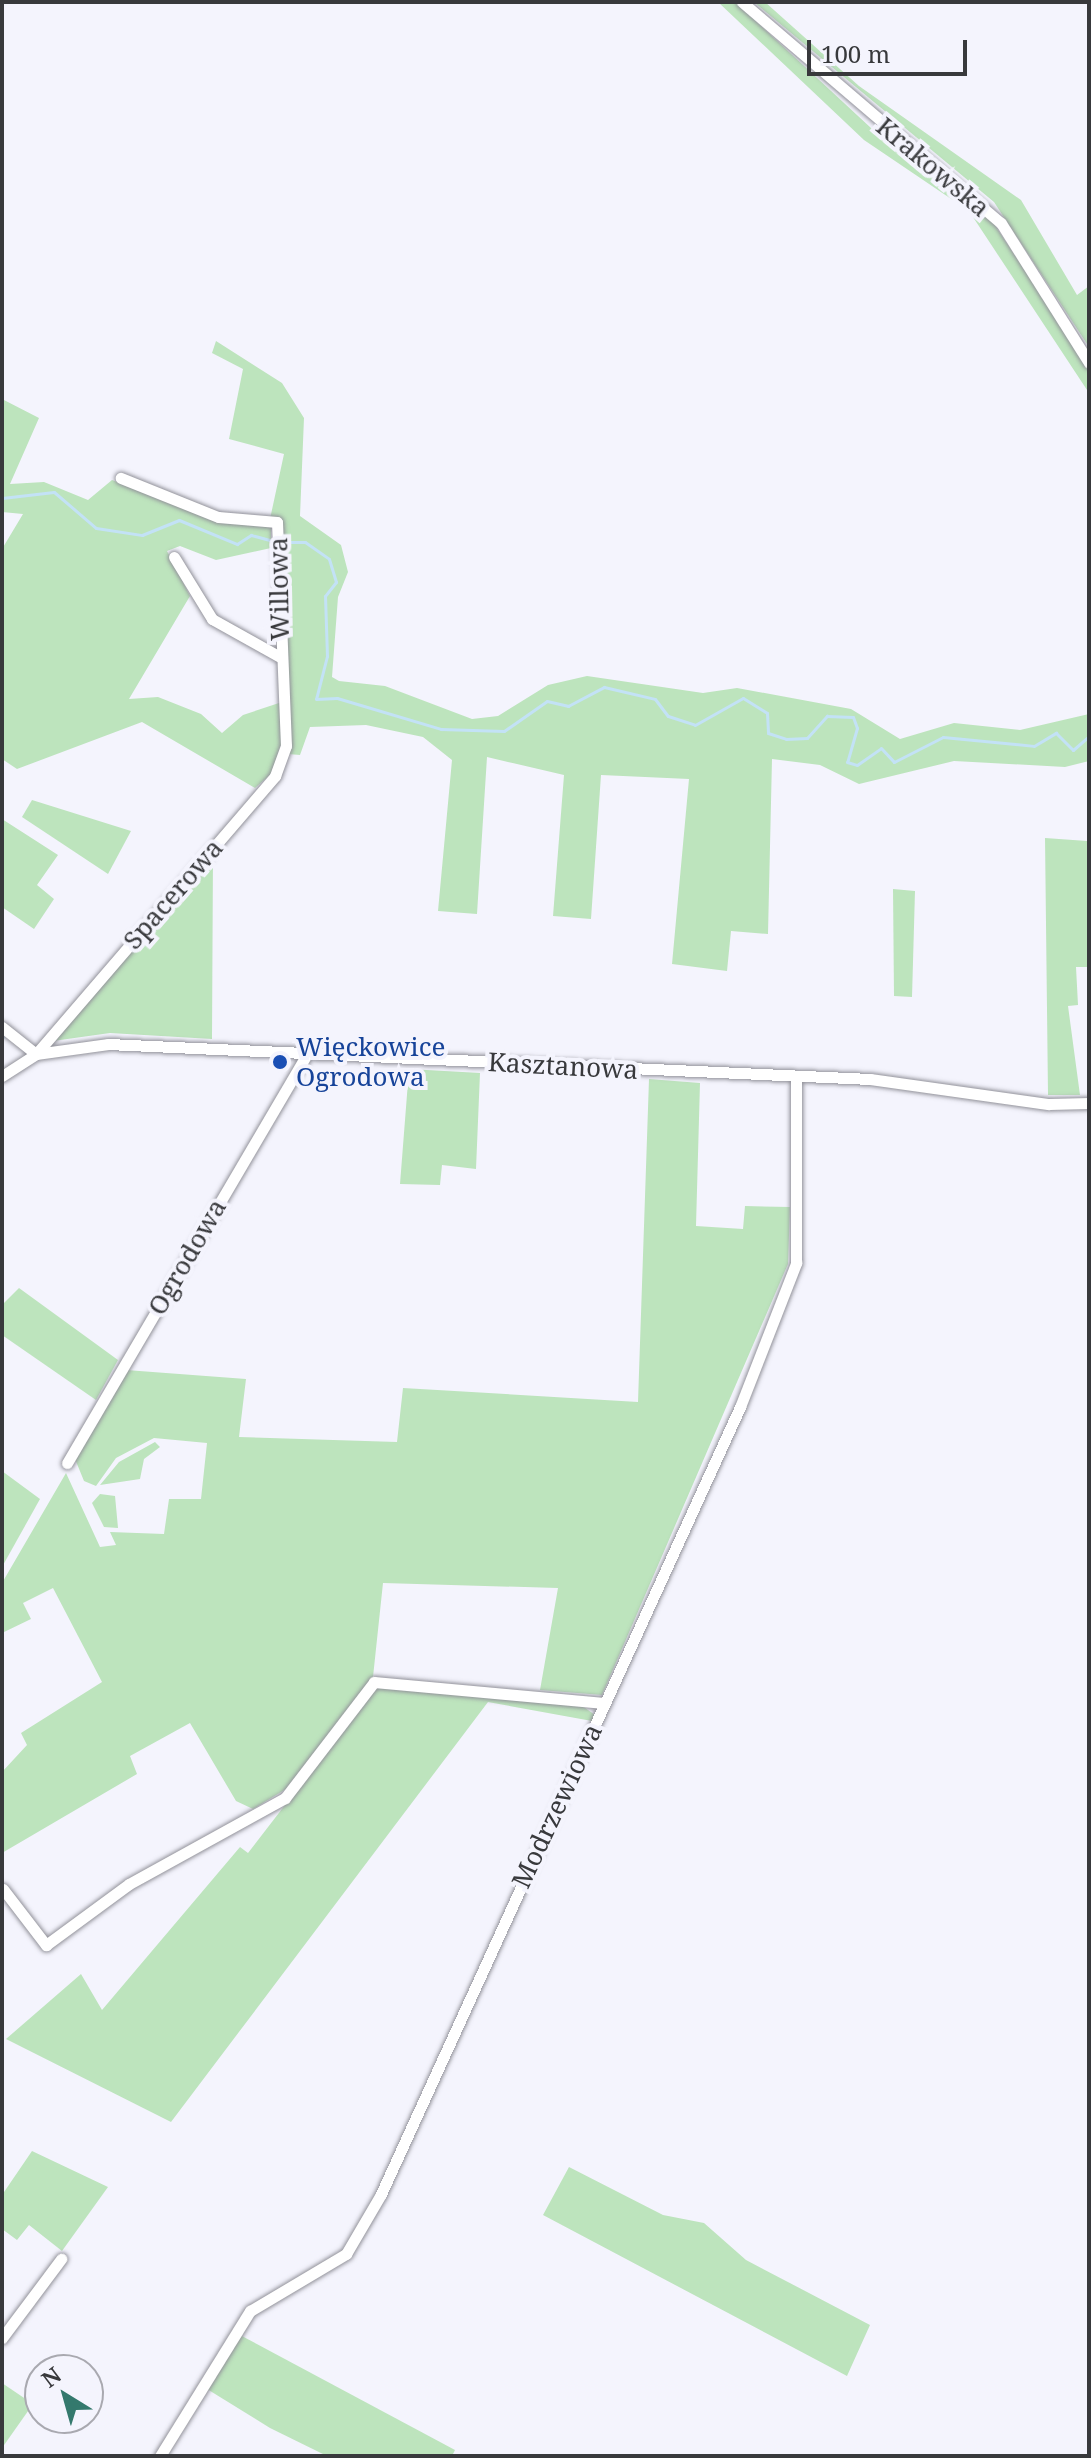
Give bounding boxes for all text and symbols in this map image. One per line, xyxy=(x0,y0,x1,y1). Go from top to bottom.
scale bar xyxy=(811,24,971,74)
text: 100 m xyxy=(821,37,890,70)
street label: Krakowska xyxy=(870,111,996,223)
street label: Willowa xyxy=(262,537,296,641)
street label: Spacerowa xyxy=(117,833,229,955)
place label: Więckowice Ogrodowa xyxy=(296,1031,445,1092)
street label: Kasztanowa xyxy=(487,1046,639,1086)
marker: Więckowice Ogrodowa xyxy=(271,1053,289,1071)
street label: Ogrodowa xyxy=(141,1194,233,1320)
street label: Modrzewiowa xyxy=(505,1719,609,1893)
north arrow xyxy=(24,2354,104,2434)
text: N xyxy=(35,2359,67,2394)

